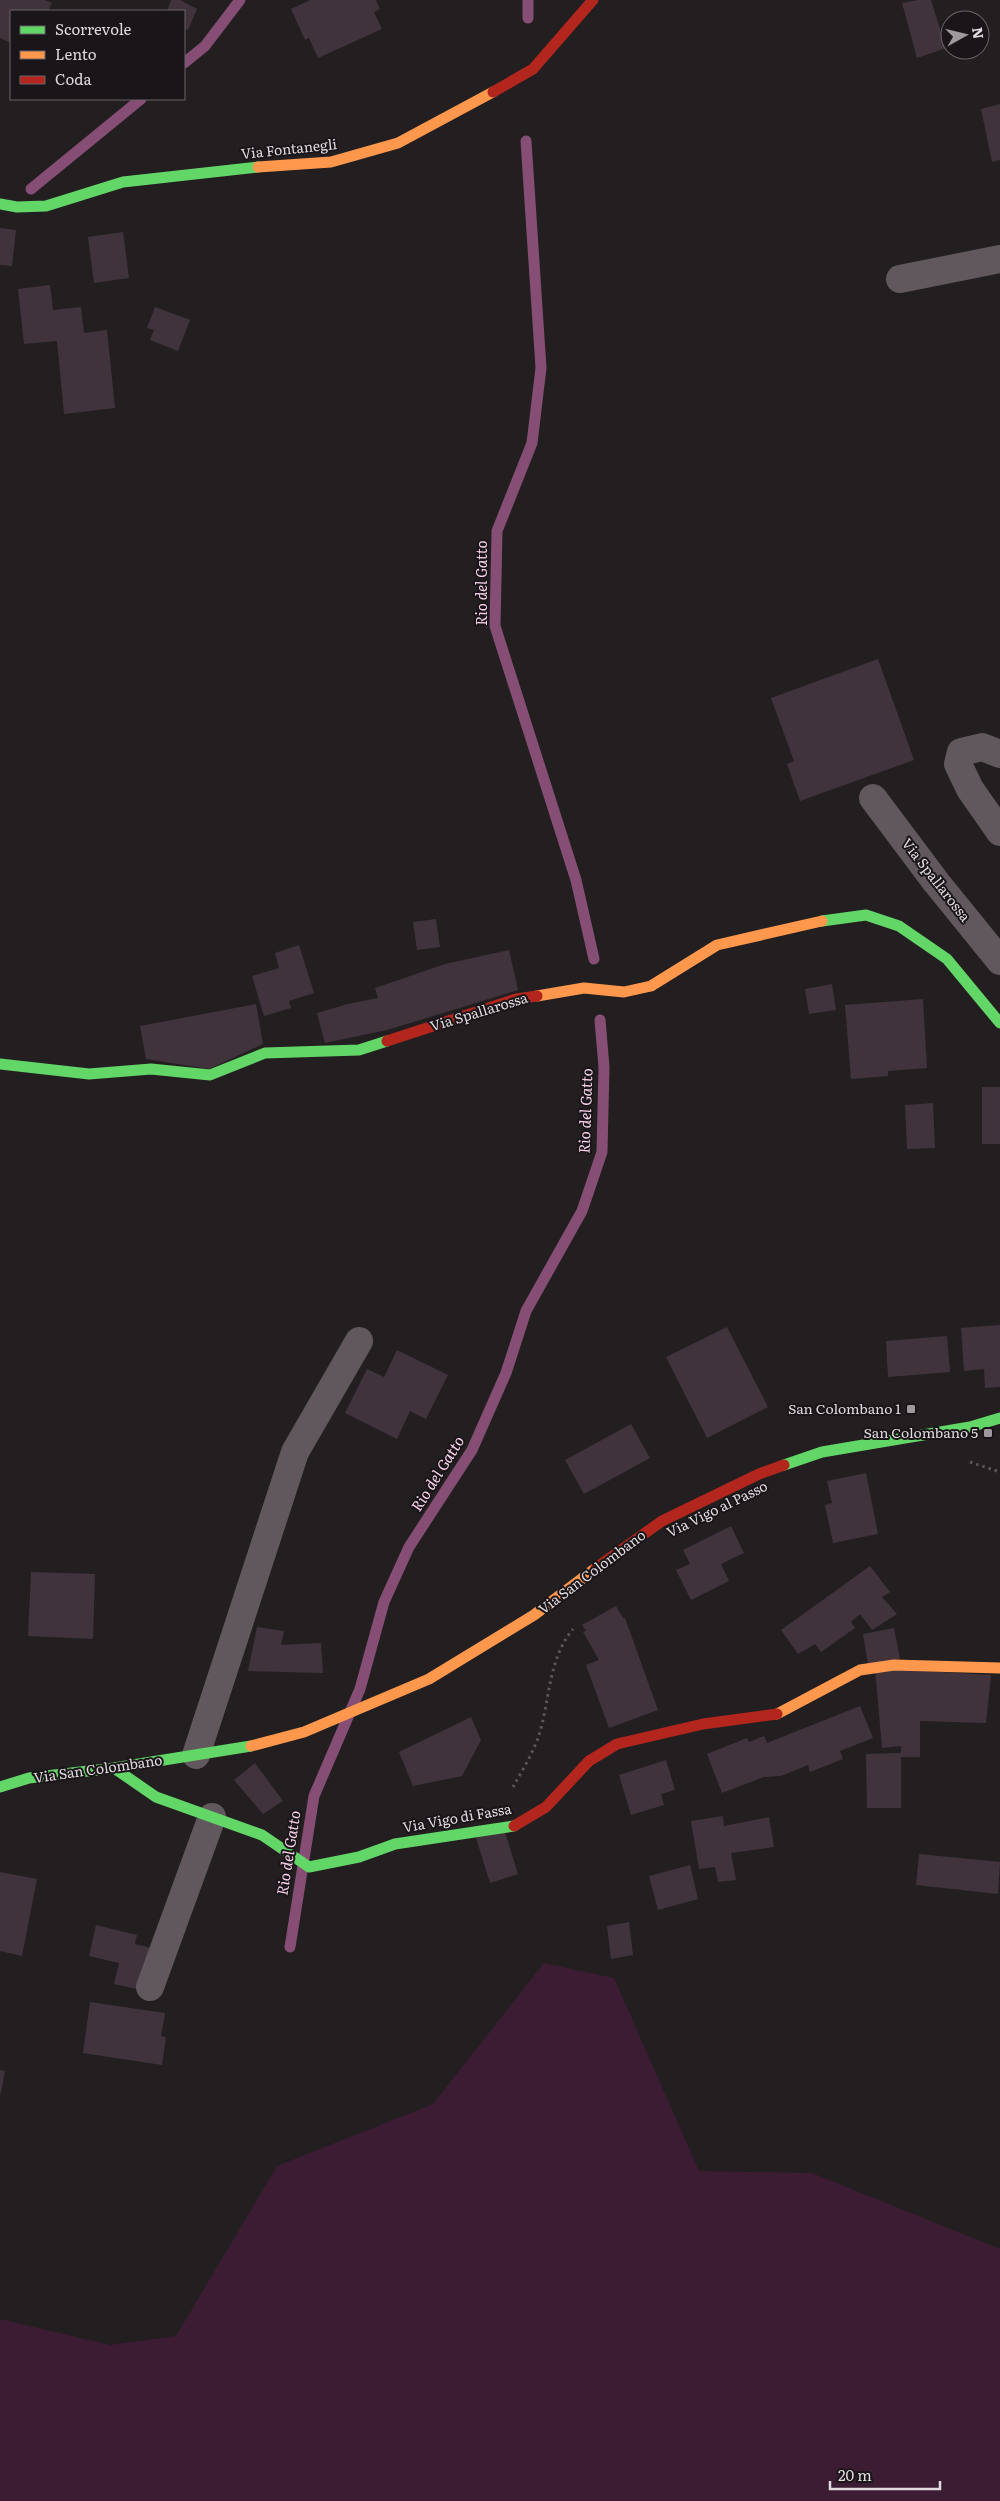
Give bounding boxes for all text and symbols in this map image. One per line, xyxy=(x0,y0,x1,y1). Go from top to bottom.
legend xyxy=(10,10,185,100)
north arrow xyxy=(940,10,990,60)
text: Scorrevole xyxy=(55,17,132,40)
text: N xyxy=(968,26,990,41)
text: Lento xyxy=(55,42,97,65)
text: Coda xyxy=(55,67,92,90)
street label: Via Fontanegli xyxy=(240,133,338,163)
water label: Rio del Gatto xyxy=(469,540,492,626)
street label: Via Spallarossa xyxy=(898,833,976,926)
street label: Via Spallarossa xyxy=(427,987,530,1035)
water label: Rio del Gatto xyxy=(572,1068,597,1154)
place label: San Colombano 1 xyxy=(788,1398,901,1418)
marker: San Colombano 1 xyxy=(905,1403,917,1415)
place label: San Colombano 5 xyxy=(864,1422,978,1442)
marker: San Colombano 5 xyxy=(982,1427,994,1439)
water label: Rio del Gatto xyxy=(404,1431,469,1516)
street label: Via Vigo al Passo xyxy=(663,1475,770,1541)
street label: Via San Colombano xyxy=(534,1524,649,1618)
street label: Via San Colombano xyxy=(32,1749,163,1787)
street label: Via Vigo di Fassa xyxy=(401,1798,513,1836)
water label: Rio del Gatto xyxy=(269,1809,306,1897)
scale bar xyxy=(830,2458,940,2490)
text: 20 m xyxy=(838,2463,872,2486)

